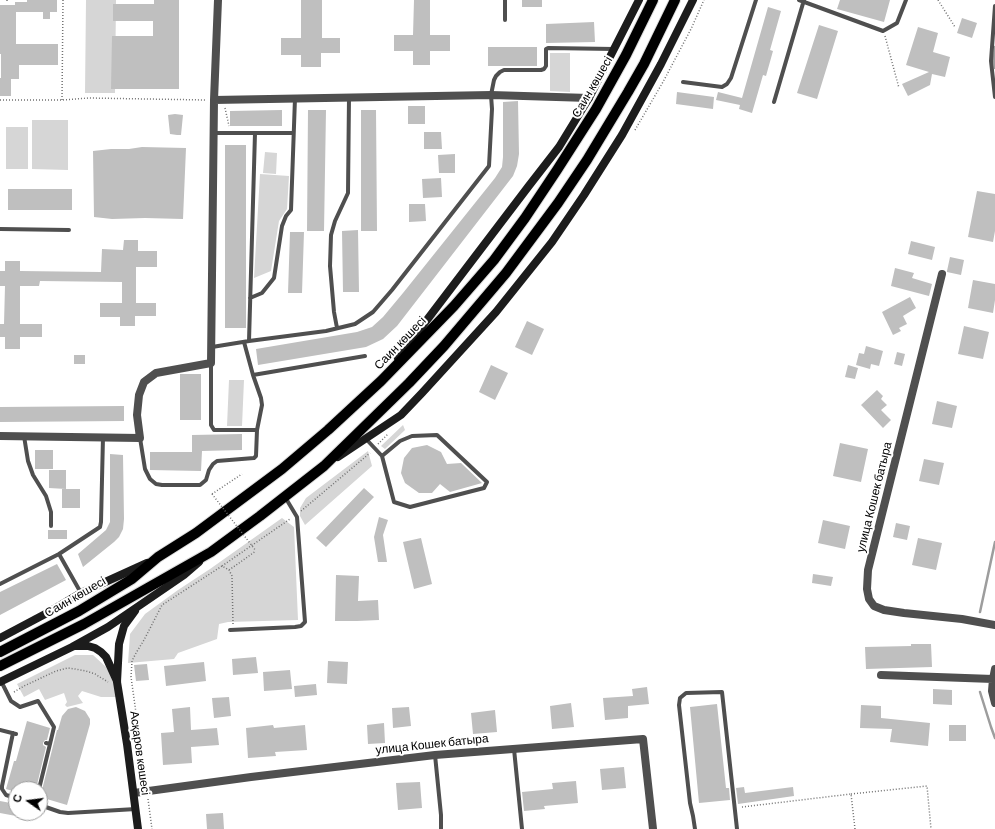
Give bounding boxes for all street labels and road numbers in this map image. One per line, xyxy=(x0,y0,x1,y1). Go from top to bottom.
street label: Саин көшесі xyxy=(569,54,615,120)
street label: Саин көшесі xyxy=(371,314,429,372)
street label: улица Кошек батыра xyxy=(853,440,895,554)
street label: Саин көшесі xyxy=(42,574,108,620)
street label: Асқаров көшесі xyxy=(127,710,153,796)
street label: улица Кошек батыра xyxy=(375,731,489,757)

